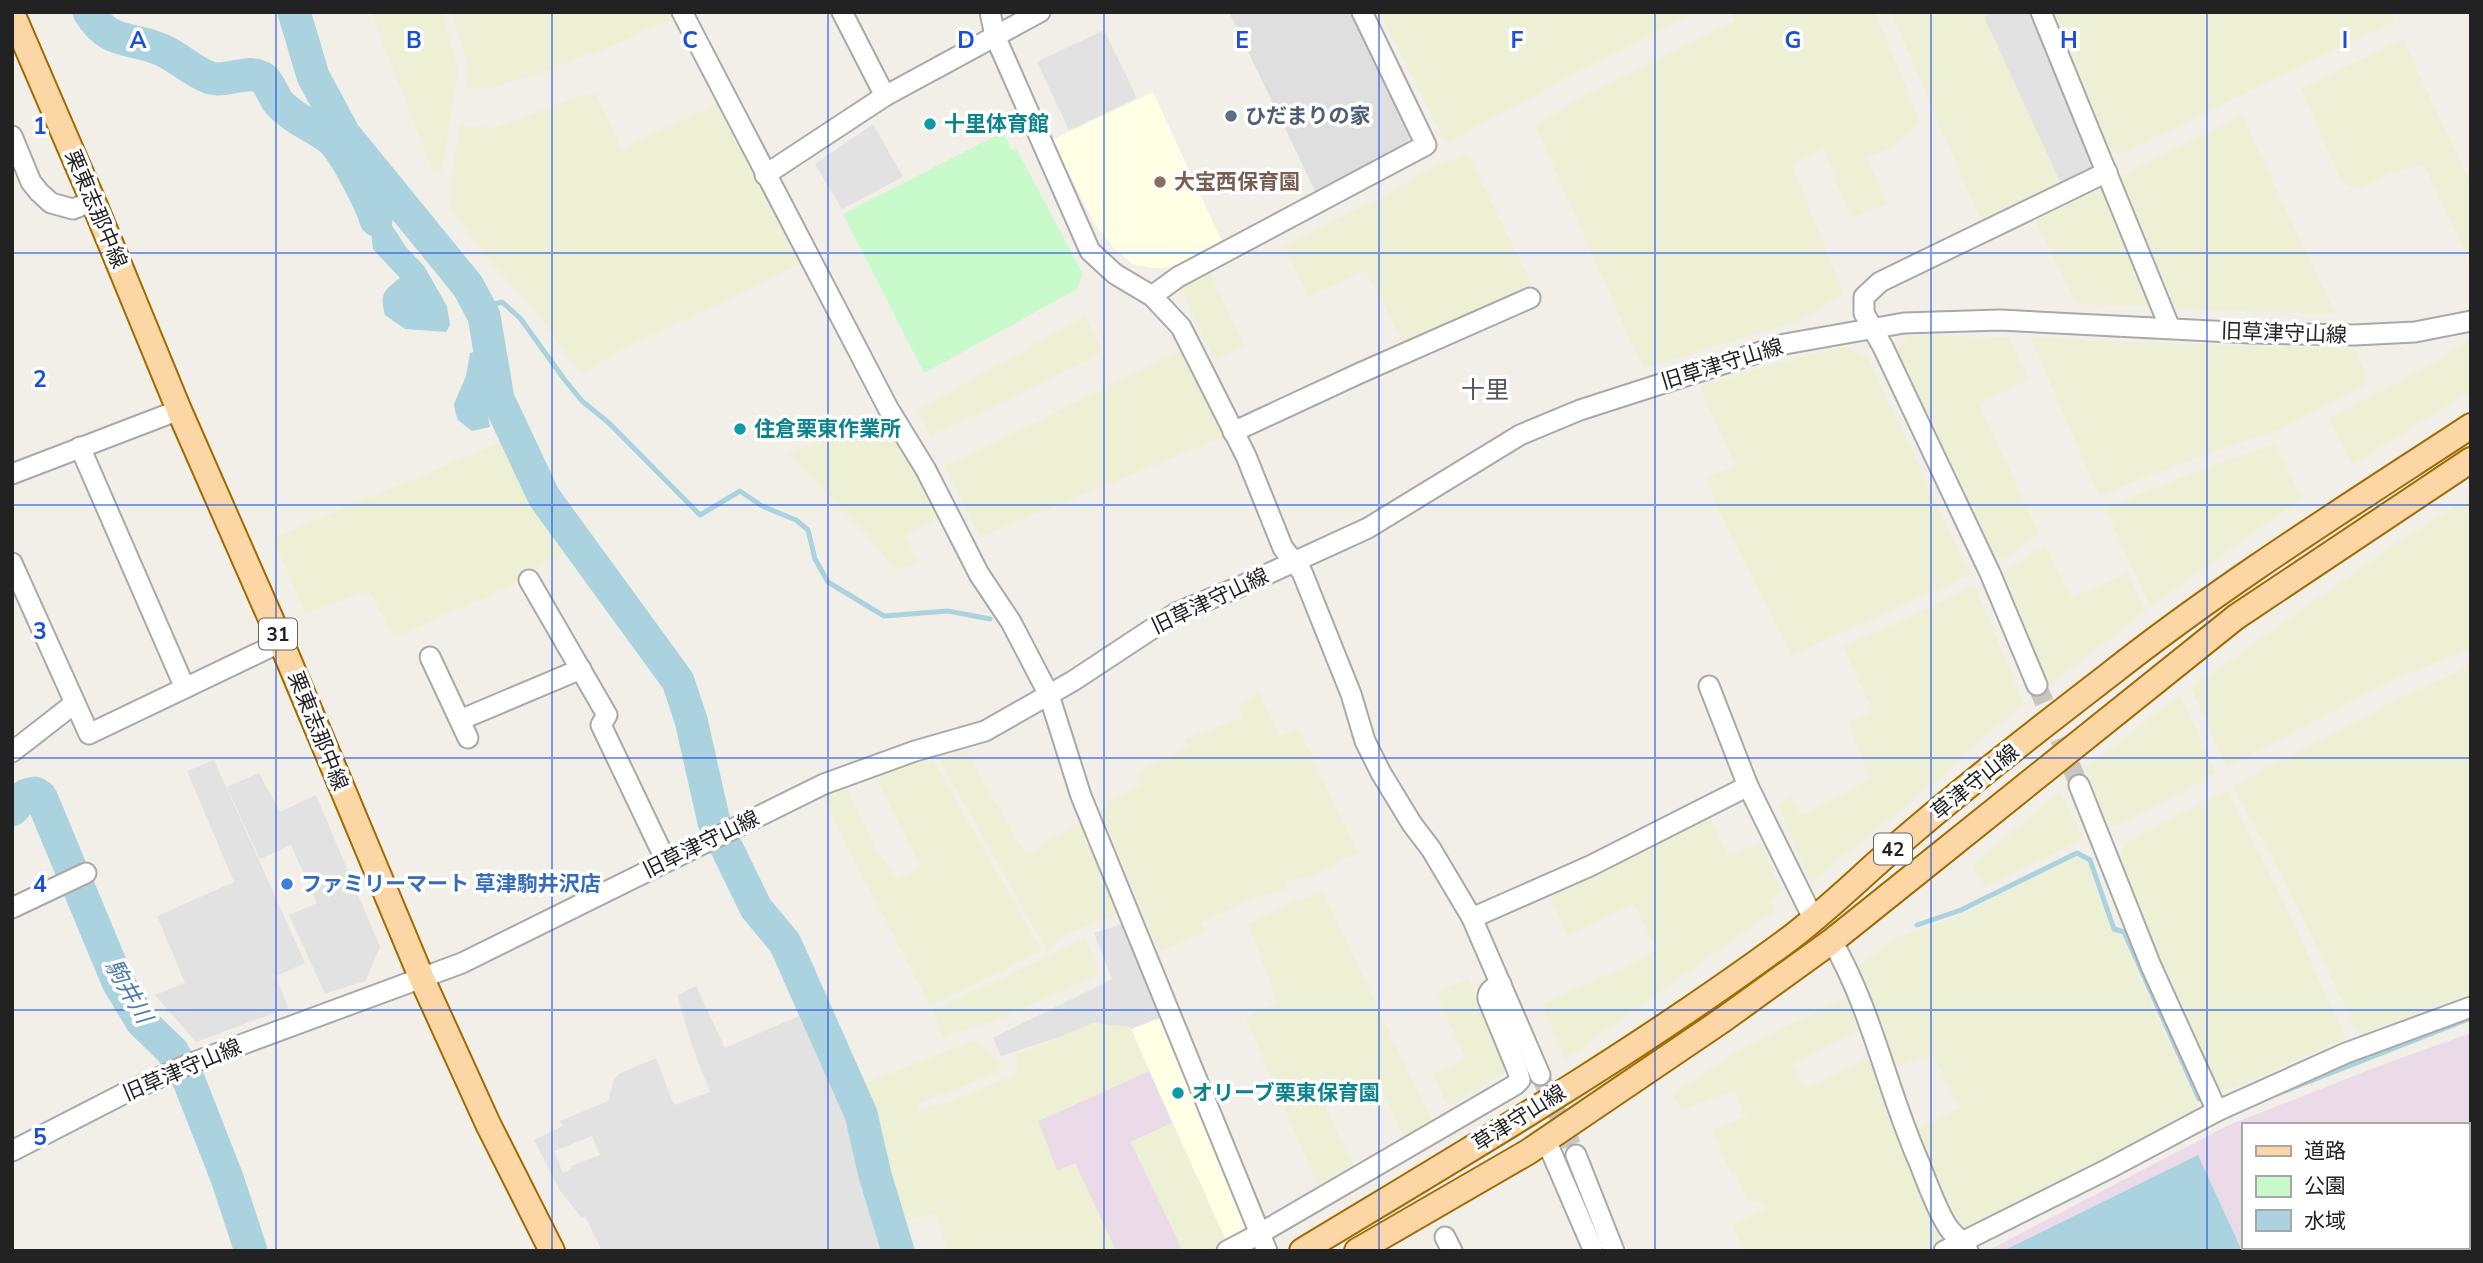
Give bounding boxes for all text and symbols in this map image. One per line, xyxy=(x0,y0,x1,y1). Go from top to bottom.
text: A xyxy=(129,25,147,56)
text: B xyxy=(406,25,422,56)
text: C xyxy=(682,25,698,56)
text: D xyxy=(957,25,975,56)
text: E xyxy=(1235,25,1249,56)
text: F xyxy=(1511,25,1524,56)
text: G xyxy=(1785,25,1801,56)
text: H xyxy=(2060,25,2078,56)
text: I xyxy=(2342,25,2348,56)
place label: ひだまりの家 xyxy=(1245,102,1371,130)
marker: ひだまりの家 xyxy=(1223,108,1239,124)
place label: 十里体育館 xyxy=(944,110,1049,138)
text: 1 xyxy=(33,111,47,142)
marker: 十里体育館 xyxy=(922,116,938,132)
street label: 栗東志那中線 xyxy=(58,146,134,272)
place label: 大宝西保育園 xyxy=(1174,168,1300,196)
marker: 大宝西保育園 xyxy=(1152,174,1168,190)
street label: 旧草津守山線 xyxy=(2221,317,2347,349)
street label: 旧草津守山線 xyxy=(1658,332,1786,396)
text: 2 xyxy=(33,364,47,395)
district label: 十里 xyxy=(1461,374,1509,406)
place label: 住倉栗東作業所 xyxy=(754,415,901,443)
marker: 住倉栗東作業所 xyxy=(732,421,748,437)
street label: 旧草津守山線 xyxy=(1147,562,1273,640)
text: 3 xyxy=(33,616,47,647)
road number: 31 xyxy=(259,618,297,650)
street label: 栗東志那中線 xyxy=(281,667,355,795)
street label: 草津守山線 xyxy=(1925,738,2025,826)
street label: 旧草津守山線 xyxy=(638,804,764,884)
road number: 42 xyxy=(1874,834,1912,864)
text: 4 xyxy=(33,869,47,900)
place label: ファミリーマート 草津駒井沢店 xyxy=(301,870,601,898)
marker: ファミリーマート 草津駒井沢店 xyxy=(279,876,295,892)
water label: 駒井川 xyxy=(98,954,161,1031)
street label: 旧草津守山線 xyxy=(119,1032,245,1108)
street label: 草津守山線 xyxy=(1467,1078,1571,1158)
place label: オリーブ栗東保育園 xyxy=(1192,1079,1380,1107)
marker: オリーブ栗東保育園 xyxy=(1170,1085,1186,1101)
text: 5 xyxy=(33,1122,47,1153)
legend xyxy=(2242,1123,2469,1249)
text: 道路 xyxy=(2304,1137,2346,1165)
text: 公園 xyxy=(2304,1172,2346,1200)
text: 水域 xyxy=(2304,1207,2346,1235)

